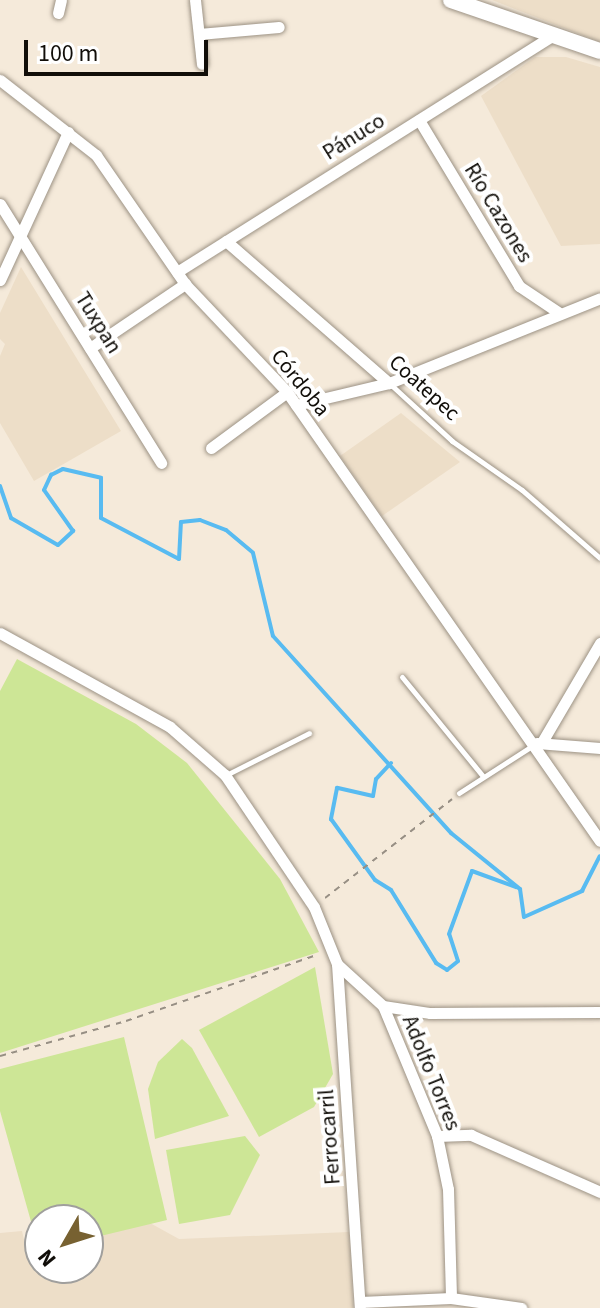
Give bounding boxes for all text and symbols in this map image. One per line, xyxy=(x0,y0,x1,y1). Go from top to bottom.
scale bar xyxy=(28,24,212,74)
text: 100 m xyxy=(38,36,98,71)
street label: Pánuco xyxy=(318,108,390,166)
street label: Río Cazones xyxy=(458,159,538,267)
street label: Tuxpan xyxy=(69,287,127,359)
street label: Córdoba xyxy=(265,344,335,422)
street label: Coatepec xyxy=(383,349,465,427)
street label: Adolfo Torres xyxy=(396,1012,466,1134)
street label: Ferrocarril xyxy=(313,1088,347,1186)
north arrow xyxy=(24,1204,104,1284)
text: N xyxy=(30,1242,64,1274)

